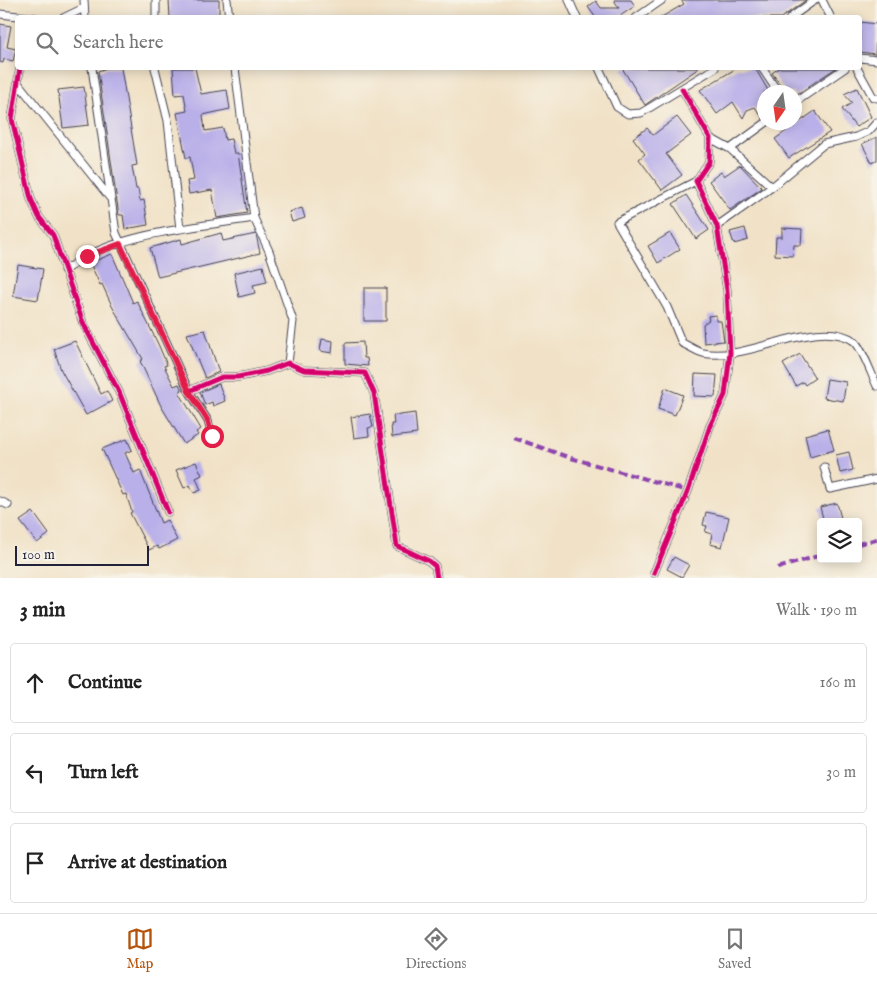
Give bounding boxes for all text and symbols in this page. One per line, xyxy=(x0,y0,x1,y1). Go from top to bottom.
search box xyxy=(15,15,862,70)
icon: search xyxy=(33,29,61,57)
text: Search here xyxy=(73,31,164,55)
north arrow xyxy=(757,85,802,130)
route end xyxy=(76,245,99,268)
route start xyxy=(201,425,224,448)
map controls xyxy=(817,518,862,563)
button: layers xyxy=(817,518,862,563)
scale bar xyxy=(15,543,149,566)
text: 100 m xyxy=(22,546,55,564)
text: 3 min xyxy=(20,597,65,624)
text: Walk · 190 m xyxy=(776,601,857,621)
icon: ahead xyxy=(21,669,49,697)
text: Continue xyxy=(68,671,142,695)
text: 160 m xyxy=(820,673,856,693)
icon: left xyxy=(21,759,49,787)
text: Turn left xyxy=(68,761,139,785)
text: 30 m xyxy=(826,763,856,783)
icon: arrive xyxy=(21,849,49,877)
text: Arrive at destination xyxy=(68,851,227,875)
tab: Map xyxy=(126,925,154,973)
tab: Directions xyxy=(405,925,466,973)
tab: Saved xyxy=(718,925,751,973)

